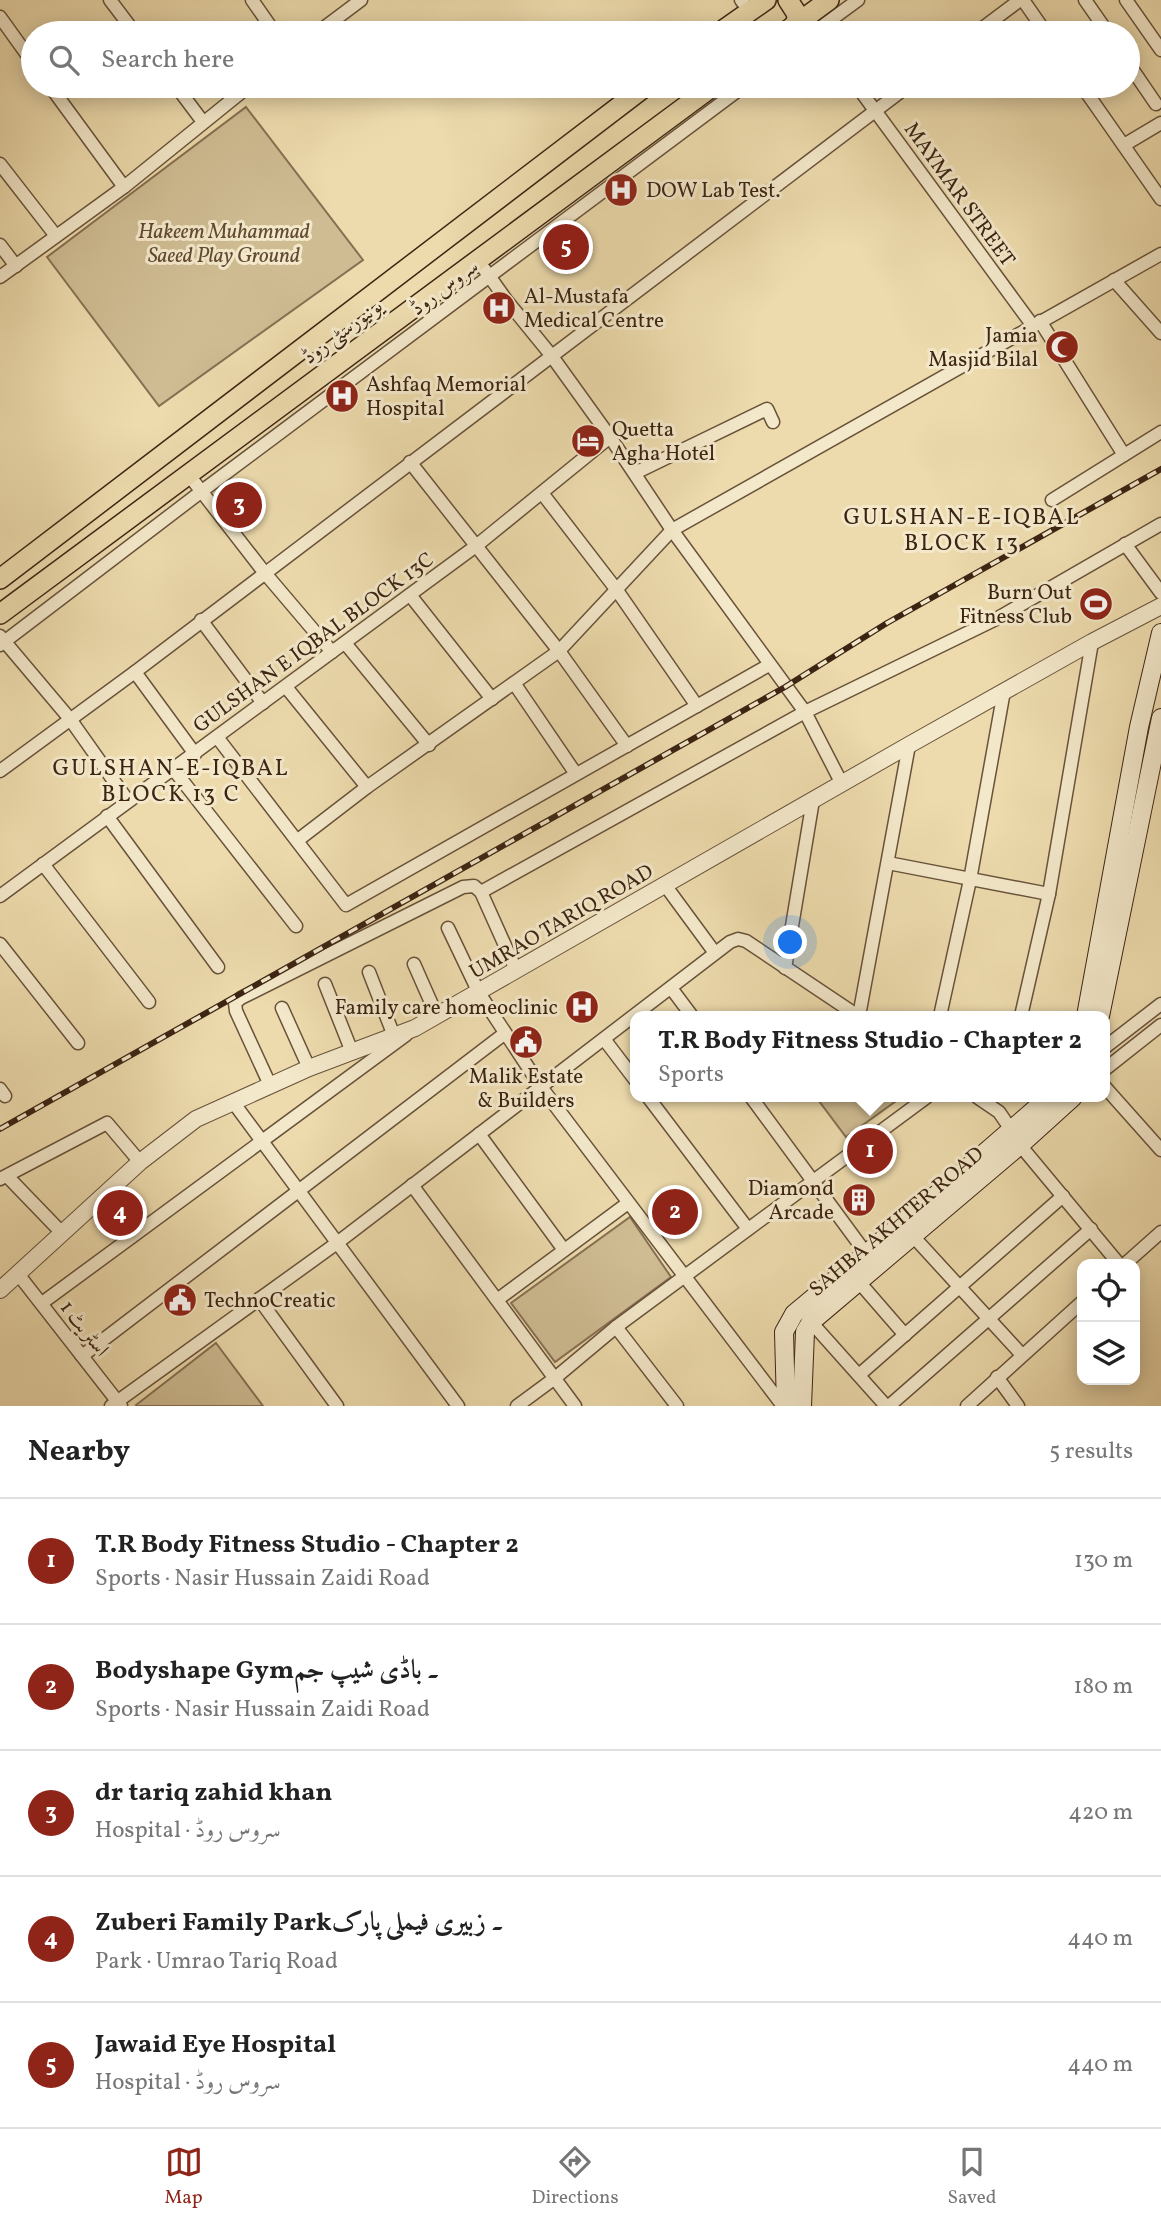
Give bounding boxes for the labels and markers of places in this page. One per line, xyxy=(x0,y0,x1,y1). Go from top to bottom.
hospital icon: DOW Lab Test. xyxy=(602,171,640,209)
place label: DOW Lab Test. xyxy=(646,177,780,206)
pin: 5 xyxy=(543,221,589,273)
place label: Al-Mustafa Medical Centre xyxy=(524,283,664,336)
hospital icon: Al-Mustafa Medical Centre xyxy=(480,289,518,327)
place label: Jamia Masjid Bilal xyxy=(928,322,1038,375)
mosque icon: Jamia Masjid Bilal xyxy=(1043,328,1081,366)
place label: Ashfaq Memorial Hospital xyxy=(366,371,526,424)
hospital icon: Ashfaq Memorial Hospital xyxy=(323,377,361,415)
place label: Quetta Agha Hotel xyxy=(612,416,715,469)
hotel icon: Quetta Agha Hotel xyxy=(569,422,607,460)
pin: 3 xyxy=(216,479,262,531)
place label: Burn Out Fitness Club xyxy=(959,579,1072,632)
sports icon: Burn Out Fitness Club xyxy=(1077,585,1115,623)
hospital icon: Family care homeoclinic xyxy=(563,988,601,1026)
place label: Family care homeoclinic xyxy=(335,994,558,1023)
public building icon: Malik Estate & Builders xyxy=(507,1023,545,1061)
place label: Malik Estate & Builders xyxy=(469,1063,583,1116)
pin: 1 xyxy=(847,1125,893,1177)
place label: Diamond Arcade xyxy=(748,1175,834,1228)
building icon: Diamond Arcade xyxy=(840,1181,878,1219)
pin: 2 xyxy=(652,1186,698,1238)
pin: 4 xyxy=(97,1187,143,1239)
public building icon: TechnoCreatic xyxy=(161,1281,199,1319)
place label: TechnoCreatic xyxy=(204,1287,336,1316)

